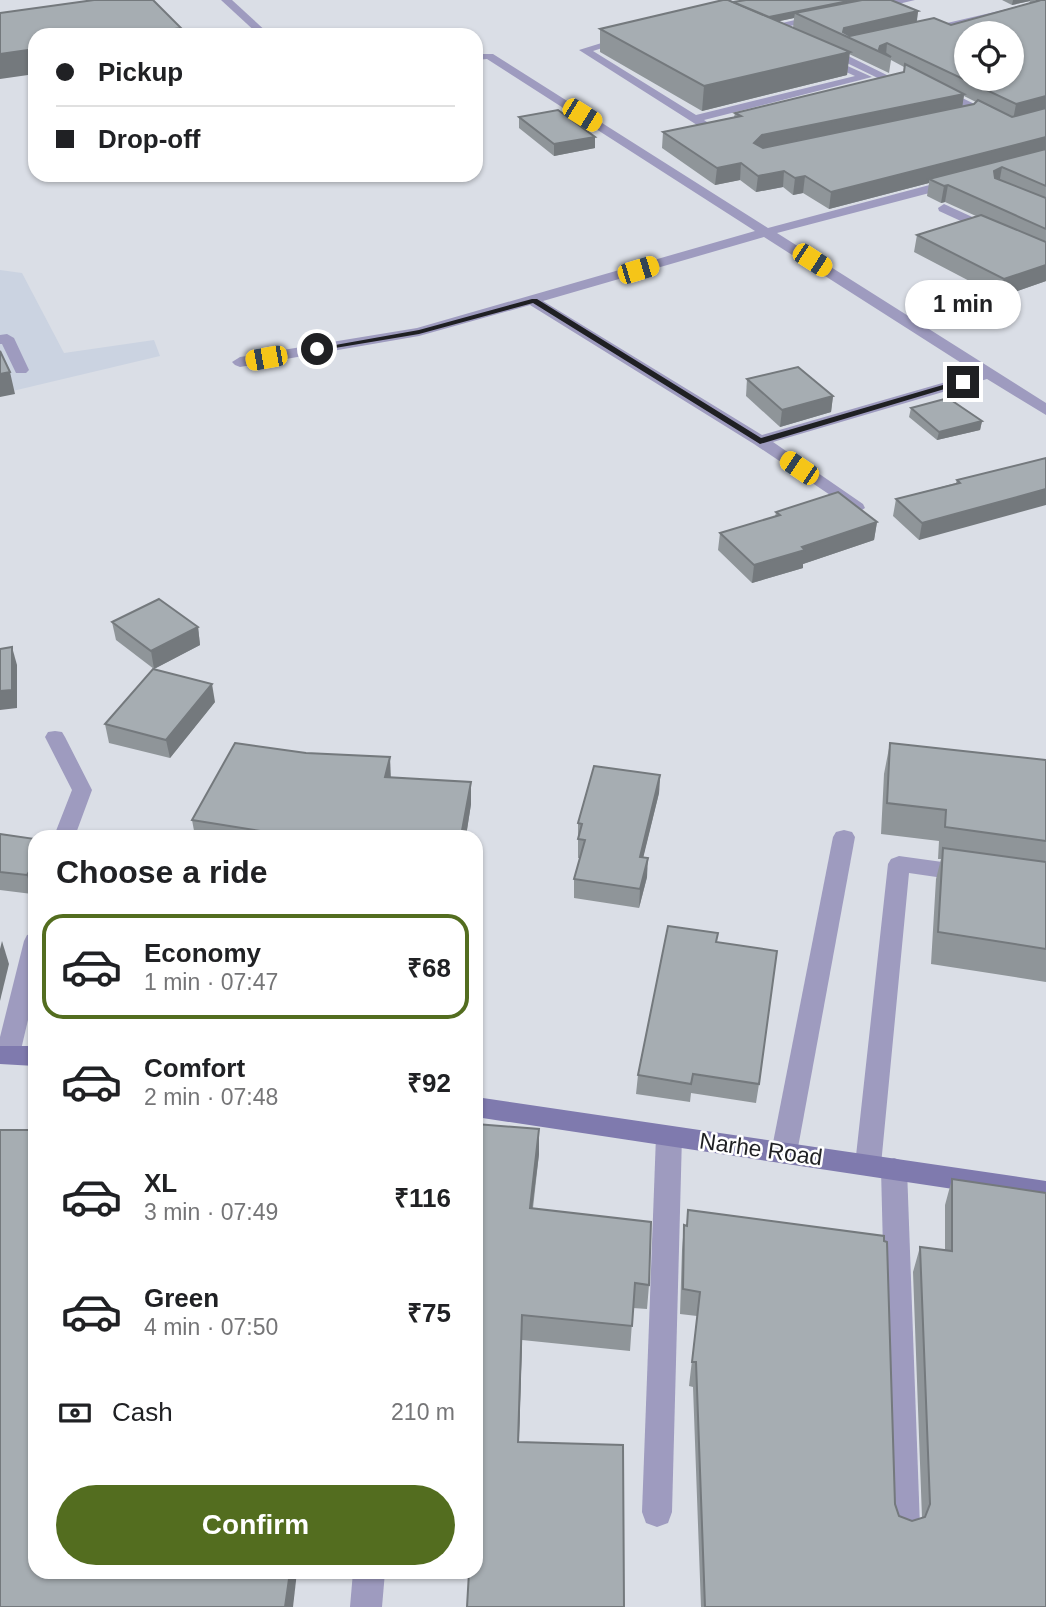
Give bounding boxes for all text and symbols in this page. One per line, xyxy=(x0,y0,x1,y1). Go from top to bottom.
map controls xyxy=(954,21,1024,91)
button: locate xyxy=(954,21,1024,91)
text: Pickup xyxy=(98,57,183,87)
car xyxy=(559,95,606,135)
text: Drop-off xyxy=(98,124,201,154)
car xyxy=(789,240,836,280)
car xyxy=(615,254,662,286)
callout: 1 min xyxy=(905,280,1021,330)
text: 1 min xyxy=(933,291,993,317)
route start xyxy=(301,333,333,365)
car xyxy=(244,344,289,372)
route end xyxy=(947,366,979,398)
car xyxy=(776,448,823,488)
text: Choose a ride xyxy=(56,854,268,890)
icon: car xyxy=(60,935,123,998)
text: Economy xyxy=(144,938,261,968)
text: ₹68 xyxy=(407,953,451,983)
text: 1 min · 07:47 xyxy=(144,969,278,995)
icon: car xyxy=(60,1050,123,1113)
text: Comfort xyxy=(144,1053,245,1083)
text: ₹92 xyxy=(407,1068,451,1098)
text: 2 min · 07:48 xyxy=(144,1084,278,1110)
street label: Narhe Road xyxy=(698,1127,824,1171)
icon: car xyxy=(60,1165,123,1228)
text: XL xyxy=(144,1168,177,1198)
text: ₹116 xyxy=(394,1183,451,1213)
text: 3 min · 07:49 xyxy=(144,1199,278,1225)
icon: car xyxy=(60,1280,123,1343)
text: Green xyxy=(144,1283,219,1313)
text: ₹75 xyxy=(407,1298,451,1328)
text: 4 min · 07:50 xyxy=(144,1314,278,1340)
icon: cash xyxy=(56,1394,94,1432)
text: Cash xyxy=(112,1397,173,1427)
text: 210 m xyxy=(391,1399,455,1425)
button: Confirm xyxy=(56,1485,455,1565)

